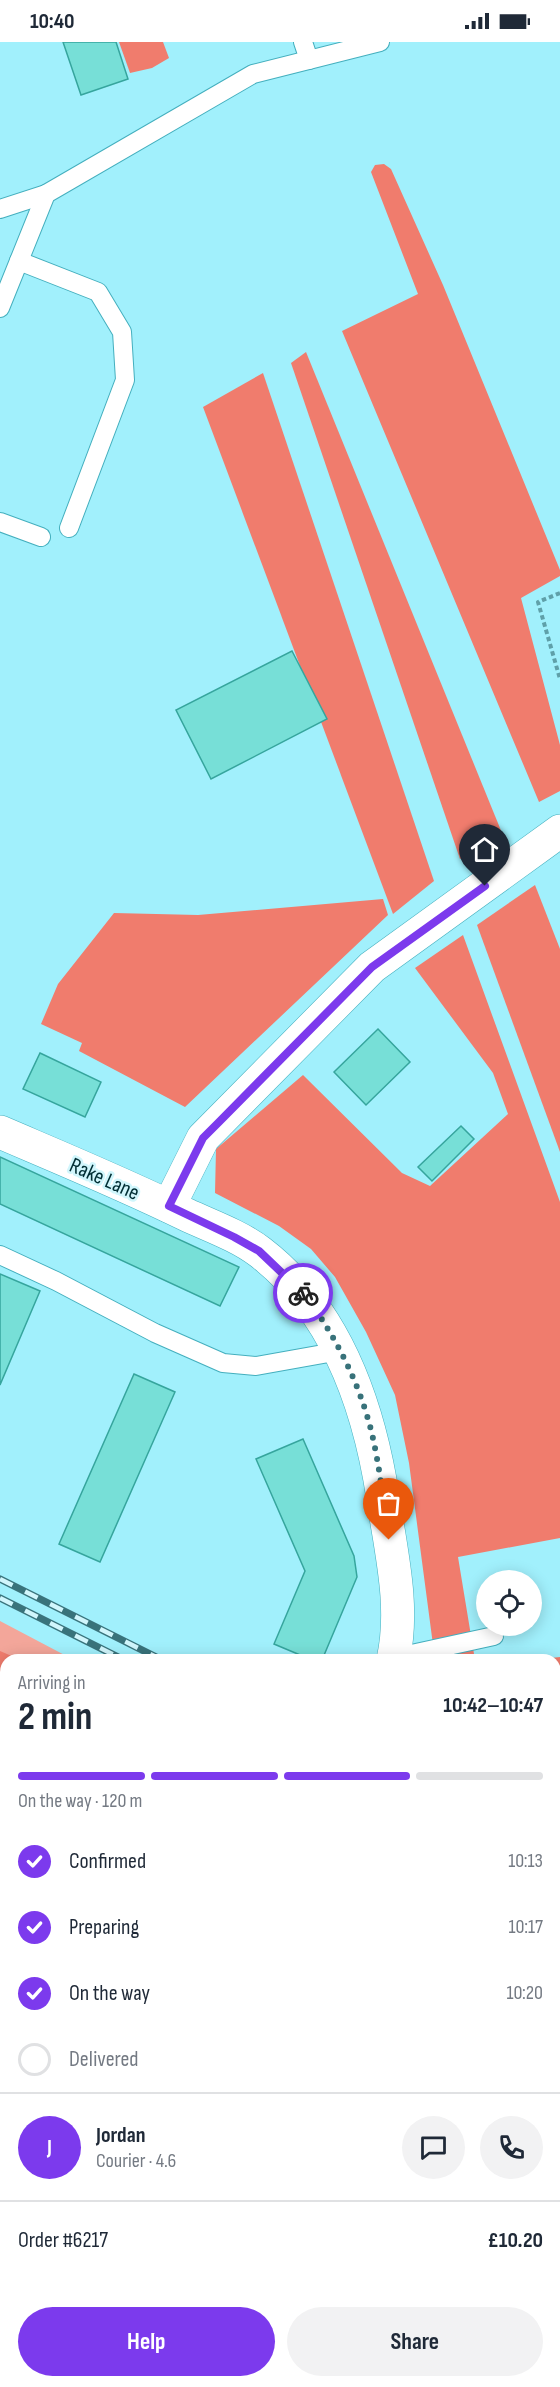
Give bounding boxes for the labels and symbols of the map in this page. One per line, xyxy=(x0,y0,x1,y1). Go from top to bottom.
pin xyxy=(459,824,510,886)
street label: Rake Lane xyxy=(65,1152,144,1207)
courier xyxy=(273,1263,333,1323)
pin xyxy=(363,1478,414,1540)

